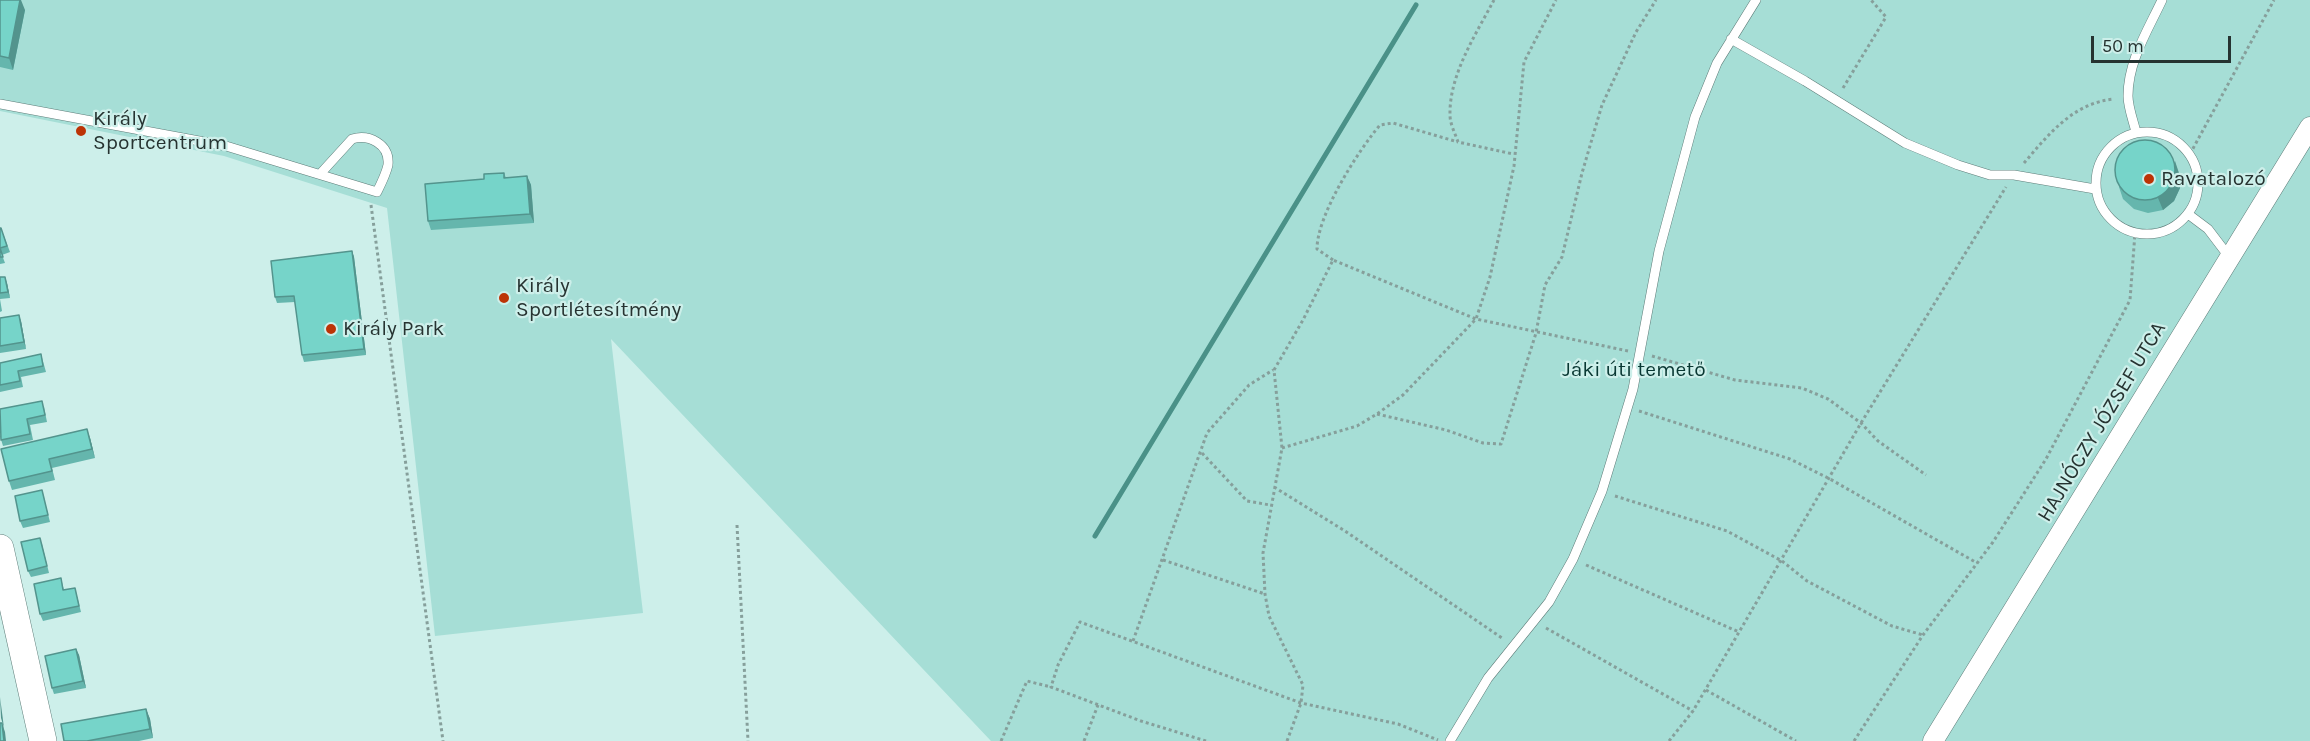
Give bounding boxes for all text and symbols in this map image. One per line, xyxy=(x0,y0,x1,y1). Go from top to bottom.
scale bar xyxy=(2094,24,2234,62)
text: 50 m xyxy=(2102,35,2144,57)
place label: Király Sportcentrum xyxy=(93,106,227,156)
marker: Király Sportcentrum xyxy=(74,124,88,138)
place label: Ravatalozó xyxy=(2161,166,2266,192)
marker: Ravatalozó xyxy=(2142,172,2156,186)
place label: Király Sportlétesítmény xyxy=(516,273,681,323)
marker: Király Sportlétesítmény xyxy=(497,291,511,305)
place label: Király Park xyxy=(343,316,444,342)
street label: HAJNÓCZY JÓZSEF UTCA xyxy=(2032,318,2172,526)
marker: Király Park xyxy=(324,322,338,336)
park label: Jáki úti temető xyxy=(1562,357,1706,383)

